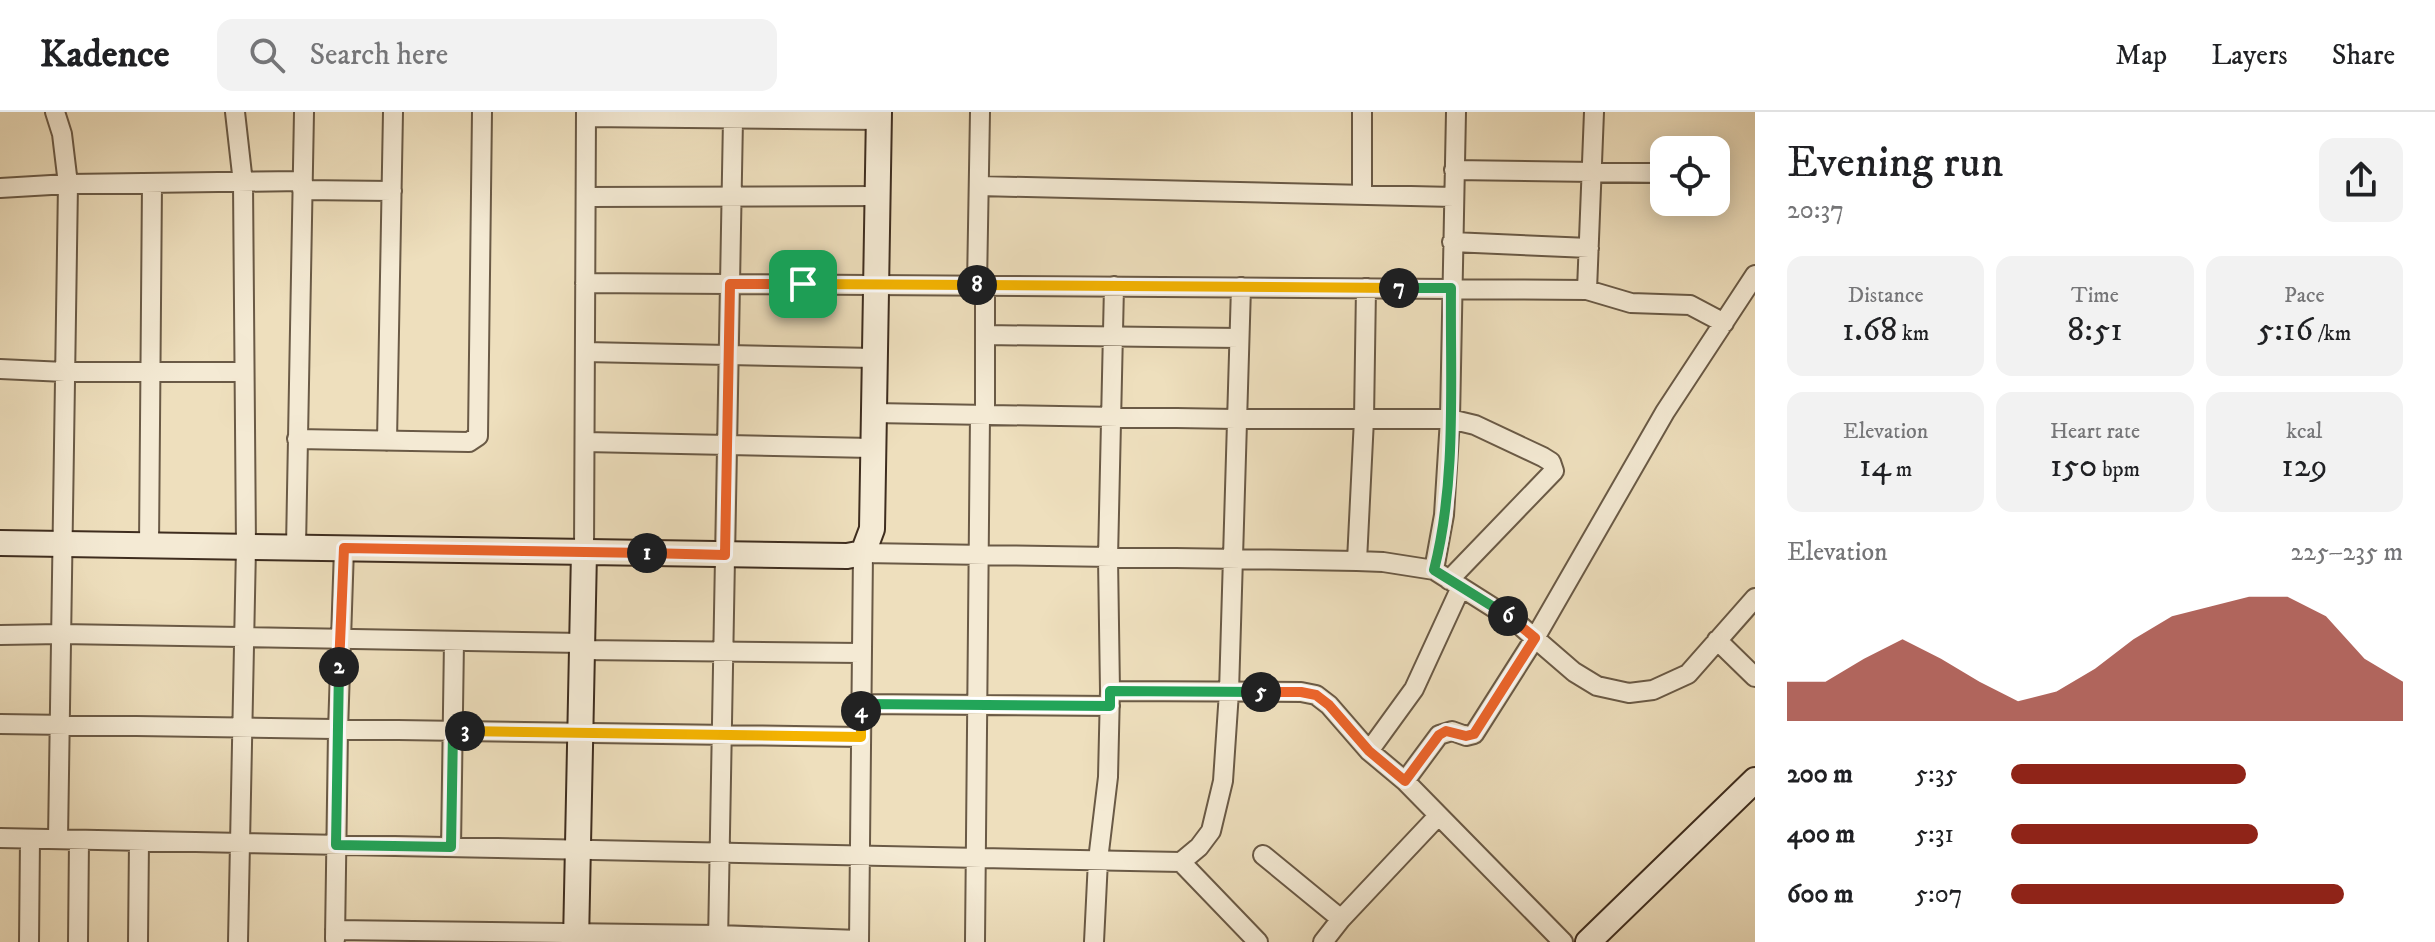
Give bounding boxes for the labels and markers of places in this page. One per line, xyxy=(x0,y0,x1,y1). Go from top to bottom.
pin xyxy=(769,250,837,318)
pin: 8 xyxy=(957,265,997,305)
pin: 7 xyxy=(1379,268,1419,308)
pin: 1 xyxy=(627,533,667,573)
pin: 6 xyxy=(1488,596,1528,636)
pin: 2 xyxy=(319,647,359,687)
pin: 5 xyxy=(1241,672,1281,712)
pin: 4 xyxy=(841,691,881,731)
pin: 3 xyxy=(445,711,485,751)

